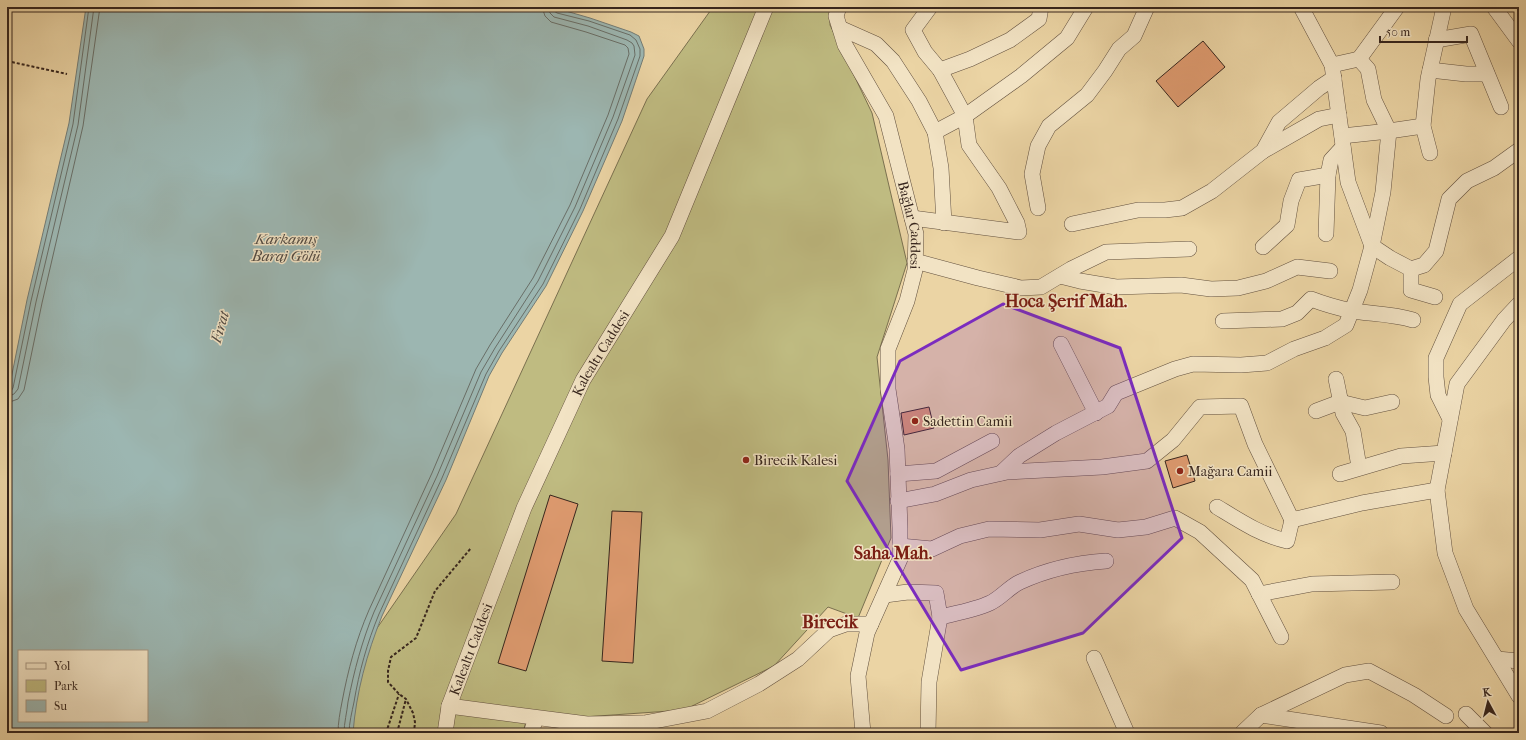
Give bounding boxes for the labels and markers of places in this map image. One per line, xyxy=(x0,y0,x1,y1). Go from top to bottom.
place label: Sadettin Camii xyxy=(923,413,1012,430)
marker: Sadettin Camii xyxy=(910,416,920,426)
place label: Birecik Kalesi xyxy=(754,452,837,469)
marker: Birecik Kalesi xyxy=(741,455,751,465)
place label: Mağara Camii xyxy=(1188,463,1272,480)
marker: Mağara Camii xyxy=(1175,466,1185,476)

